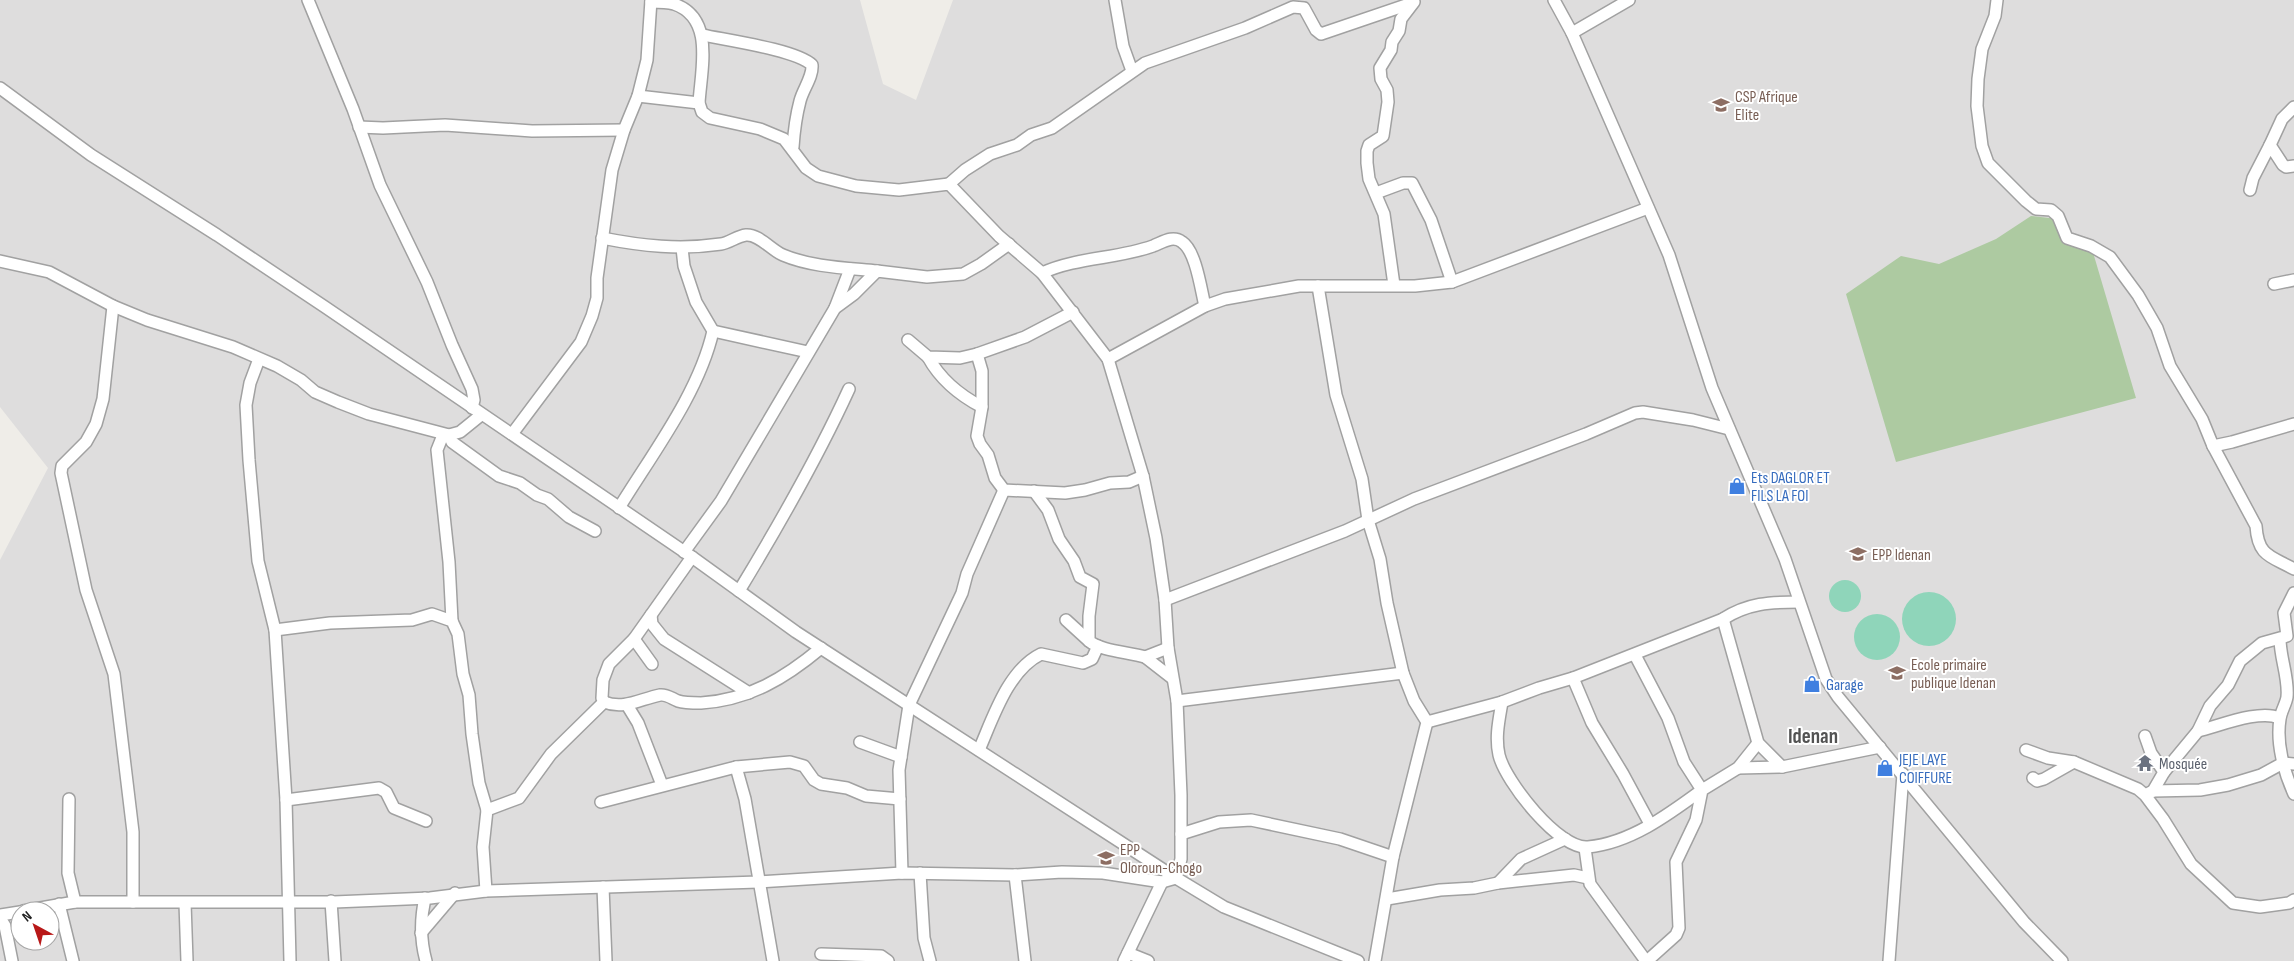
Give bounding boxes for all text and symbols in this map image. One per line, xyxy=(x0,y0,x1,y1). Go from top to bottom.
place label: CSP Afrique Elite xyxy=(1735,88,1798,125)
school or university icon: CSP Afrique Elite xyxy=(1711,95,1731,115)
place label: Ets DAGLOR ET FILS LA FOI xyxy=(1751,469,1830,506)
shop icon: Ets DAGLOR ET FILS LA FOI xyxy=(1727,476,1747,496)
school or university icon: EPP Idenan xyxy=(1848,544,1868,564)
place label: EPP Idenan xyxy=(1872,546,1931,565)
place label: Ecole primaire publique Idenan xyxy=(1911,656,1996,693)
school or university icon: Ecole primaire publique Idenan xyxy=(1887,663,1907,683)
shop icon: Garage xyxy=(1802,674,1822,694)
place label: Garage xyxy=(1826,676,1863,695)
district label: Idenan xyxy=(1788,724,1838,749)
place label: JEJE LAYE COIFFURE xyxy=(1898,751,1952,788)
temple icon: Mosquée xyxy=(2135,753,2155,773)
place label: Mosquée xyxy=(2159,755,2207,774)
shop icon: JEJE LAYE COIFFURE xyxy=(1875,758,1895,778)
place label: EPP Oloroun-Chogo xyxy=(1120,841,1202,878)
school or university icon: EPP Oloroun-Chogo xyxy=(1096,848,1116,868)
north arrow xyxy=(10,901,60,951)
text: N xyxy=(19,908,35,925)

